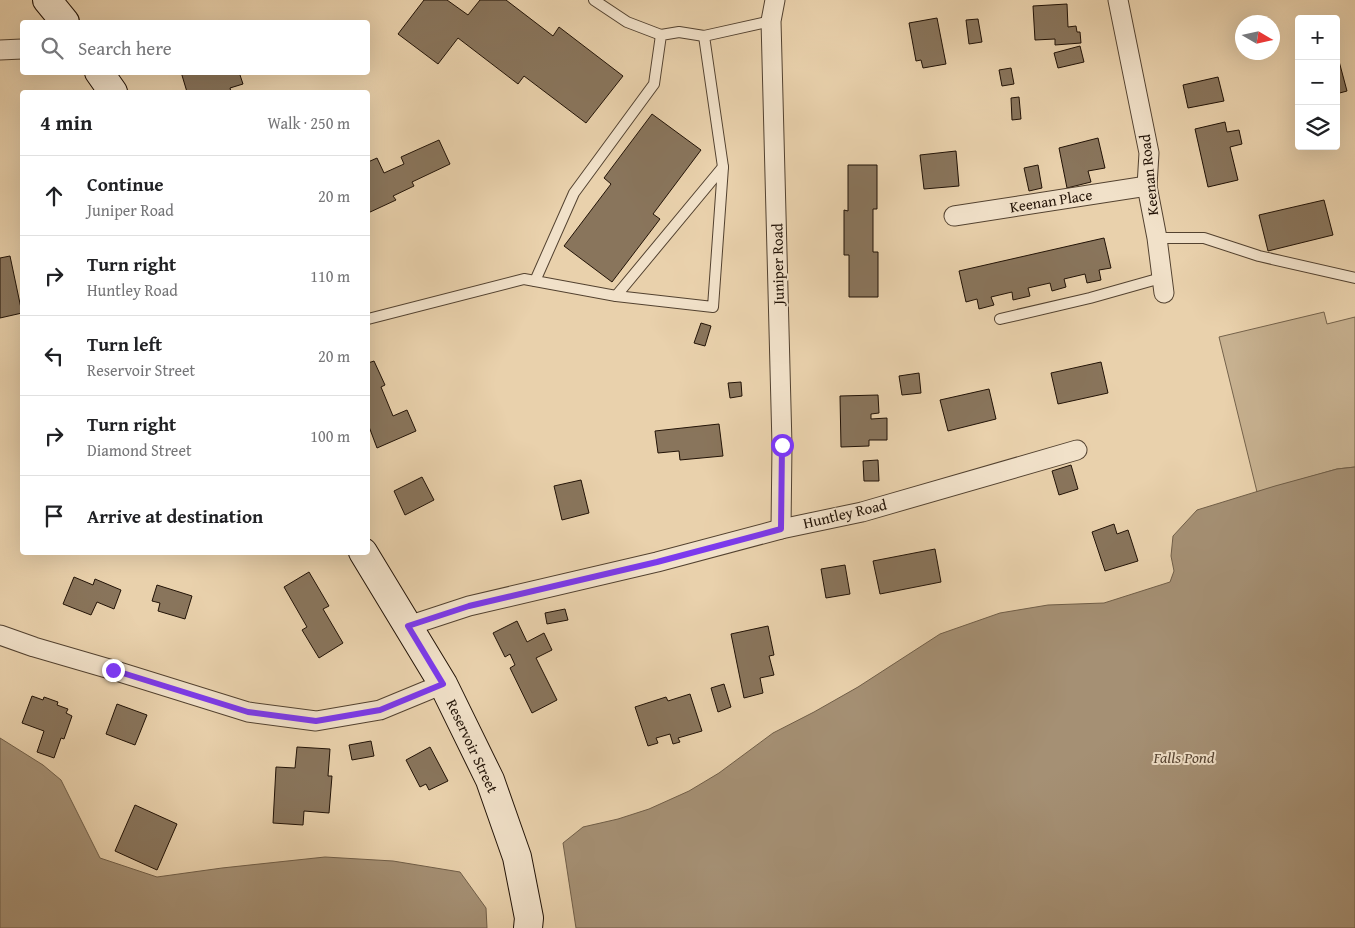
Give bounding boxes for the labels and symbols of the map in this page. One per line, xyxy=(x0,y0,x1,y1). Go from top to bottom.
north arrow xyxy=(1235,15,1280,60)
street label: Keenan Road xyxy=(1134,133,1163,217)
street label: Keenan Place xyxy=(1008,184,1094,217)
street label: Juniper Road xyxy=(766,223,789,307)
route start xyxy=(771,434,794,457)
street label: Huntley Road xyxy=(801,494,889,533)
route end xyxy=(102,659,125,682)
street label: Reservoir Street xyxy=(442,695,504,797)
water label: Falls Pond xyxy=(1152,745,1215,769)

